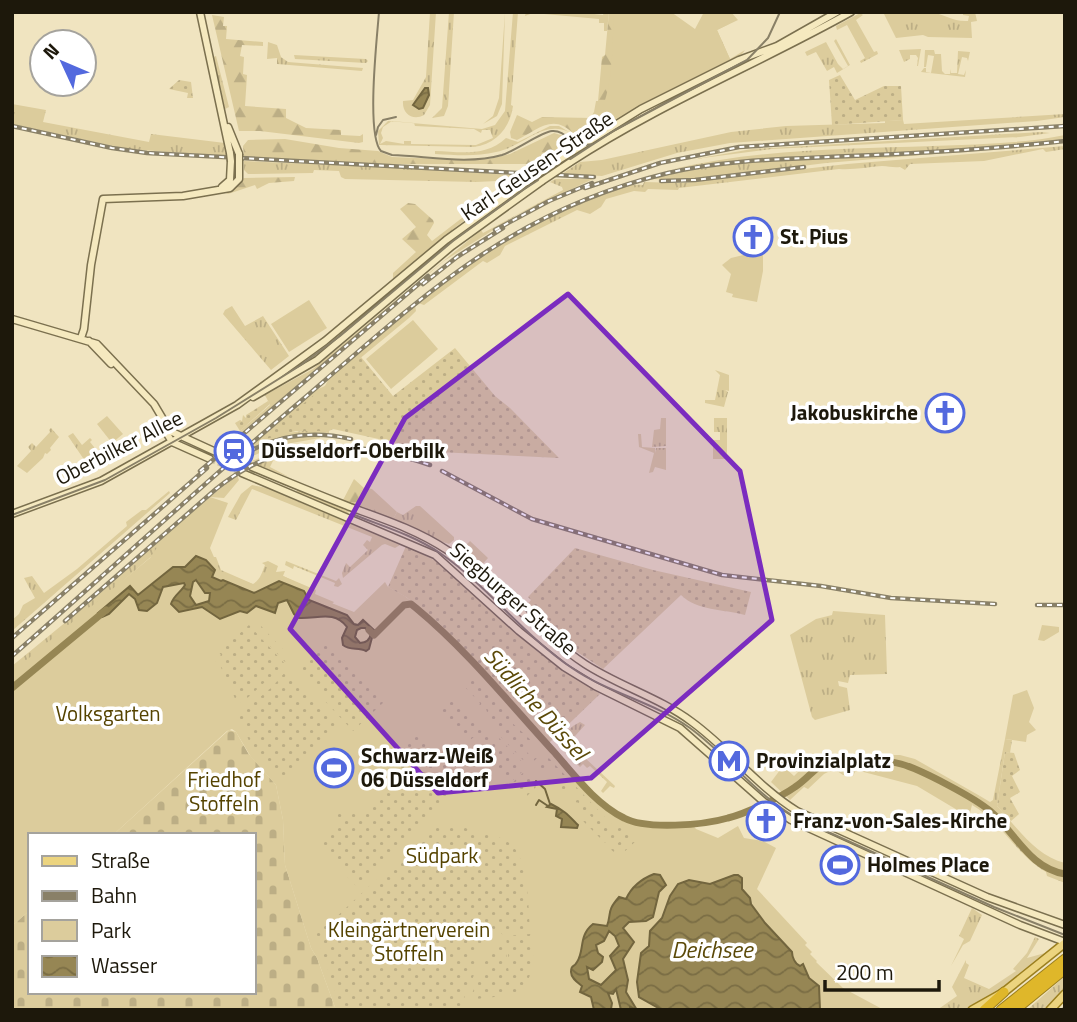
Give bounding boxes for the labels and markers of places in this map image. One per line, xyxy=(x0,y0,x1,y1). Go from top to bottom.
church icon: St. Pius xyxy=(732,216,774,258)
place label: St. Pius xyxy=(780,220,848,252)
church icon: Jakobuskirche xyxy=(924,392,966,434)
place label: Jakobuskirche xyxy=(790,396,918,428)
station icon: Düsseldorf-Oberbilk xyxy=(213,430,255,472)
place label: Düsseldorf-Oberbilk xyxy=(261,434,445,466)
place label: Schwarz-Weiß 06 Düsseldorf xyxy=(361,739,494,795)
metro station icon: Provinzialplatz xyxy=(708,740,750,782)
place label: Provinzialplatz xyxy=(756,744,891,776)
sports icon: Schwarz-Weiß 06 Düsseldorf xyxy=(313,747,355,789)
church icon: Franz-von-Sales-Kirche xyxy=(745,800,787,842)
place label: Franz-von-Sales-Kirche xyxy=(793,804,1007,836)
sports icon: Holmes Place xyxy=(819,844,861,886)
place label: Holmes Place xyxy=(867,848,990,880)

